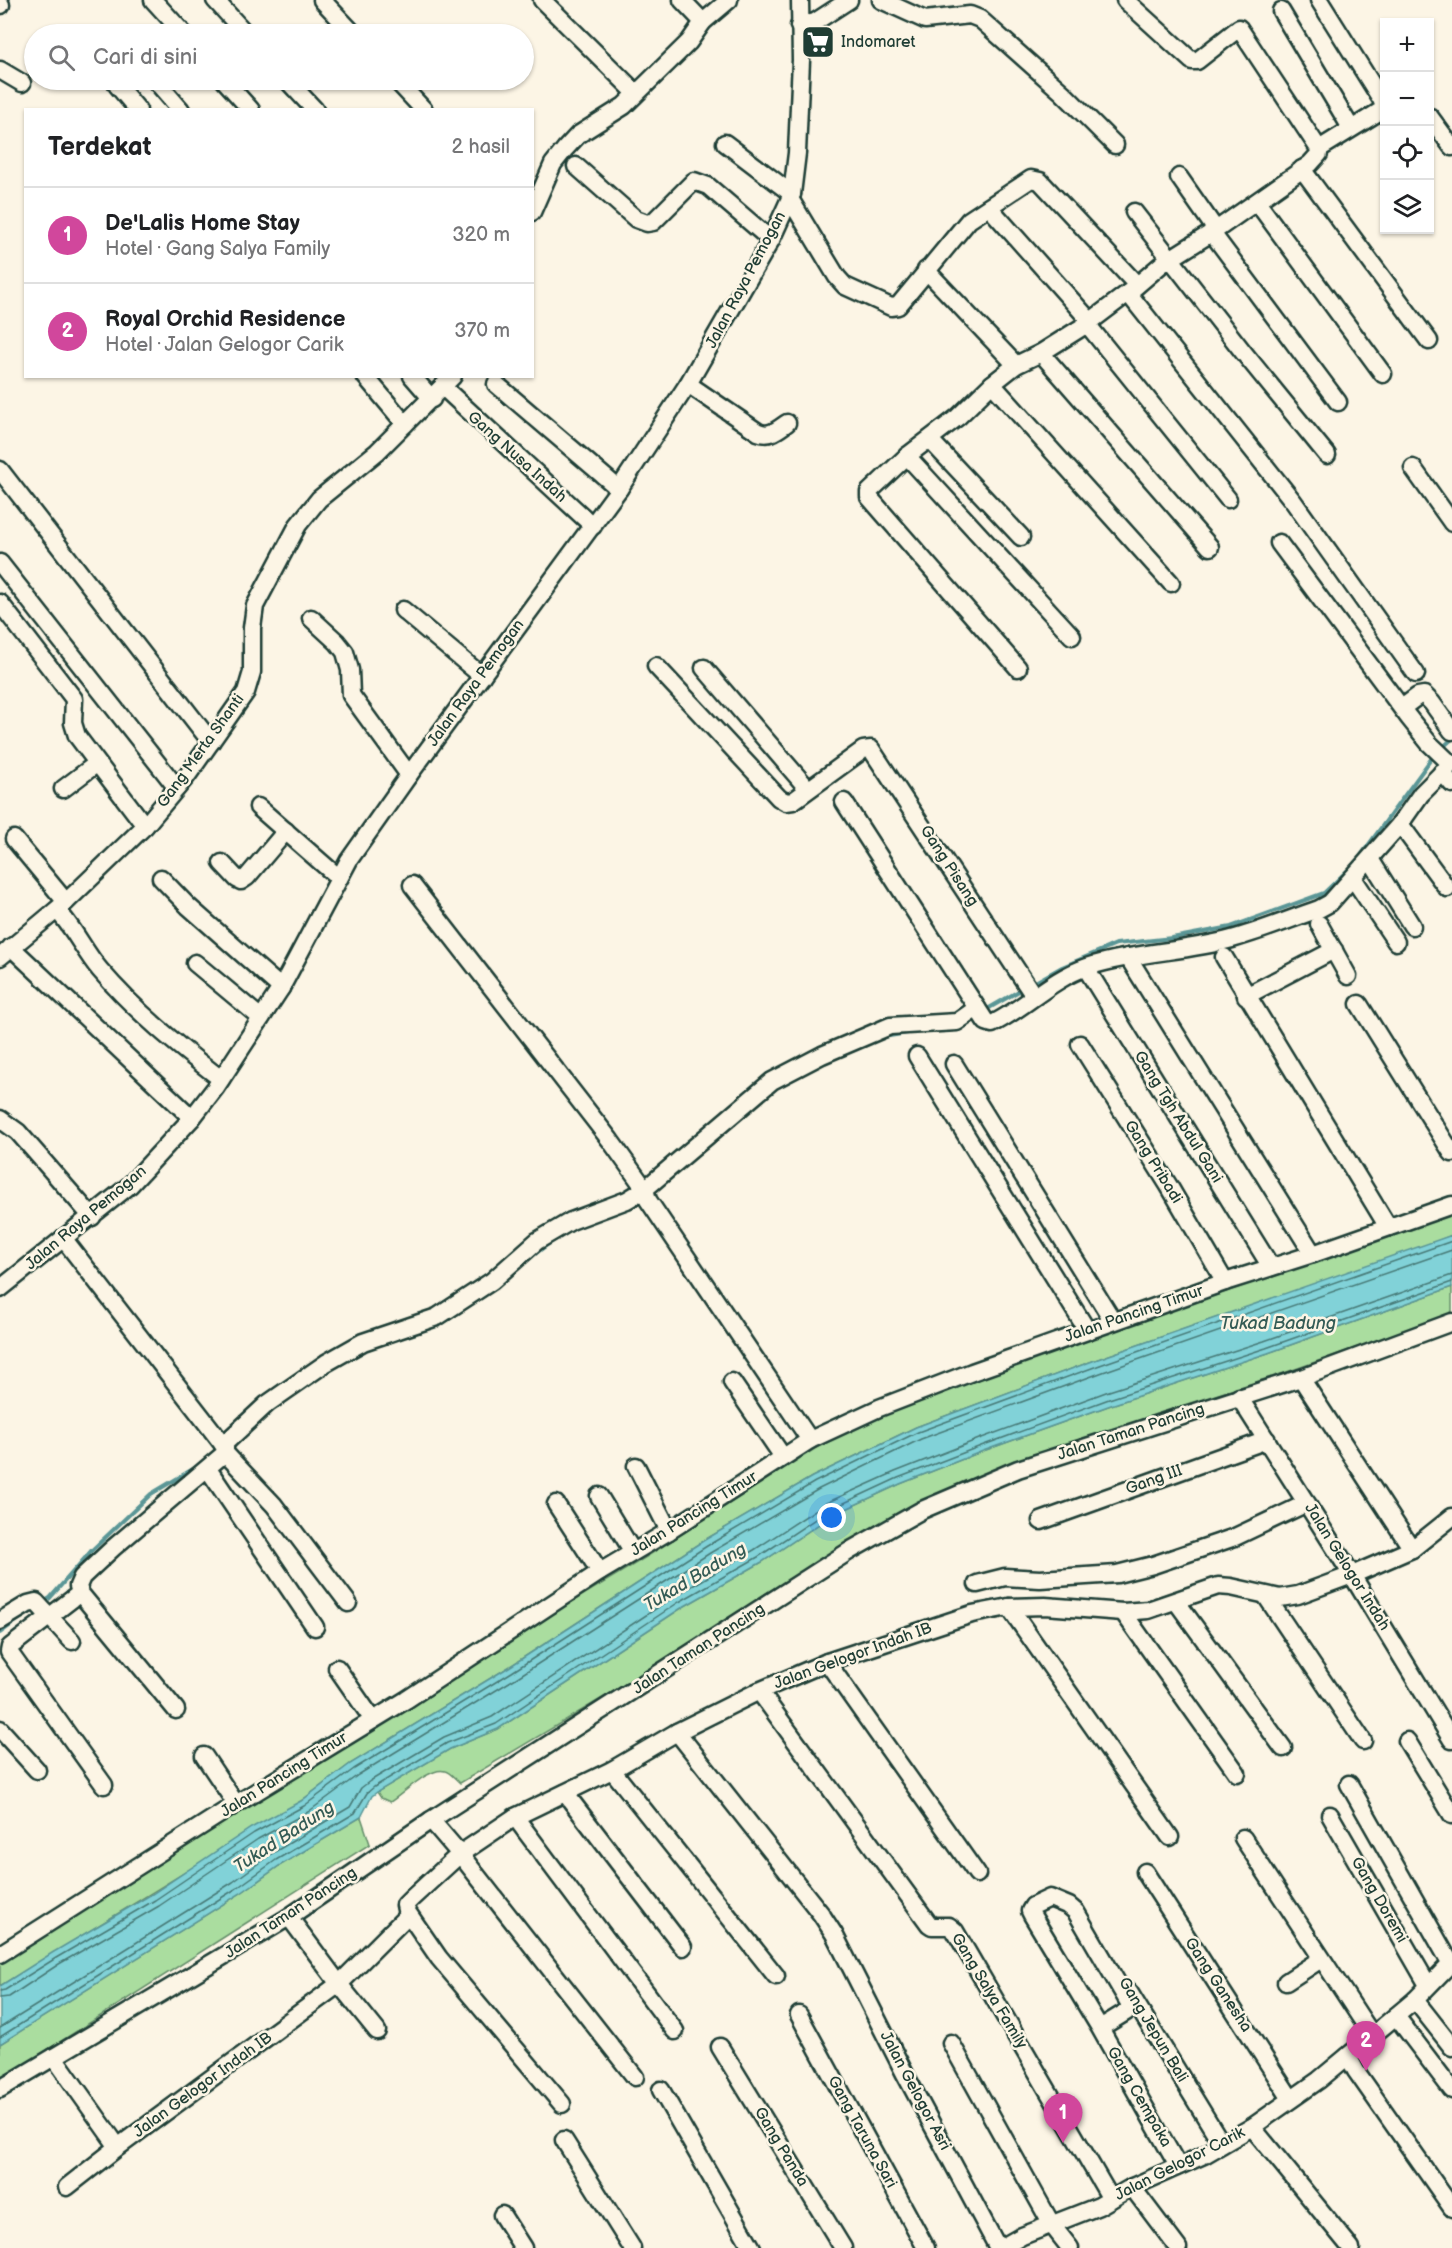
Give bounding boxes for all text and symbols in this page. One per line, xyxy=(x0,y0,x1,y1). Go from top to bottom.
map controls xyxy=(1380,18,1434,234)
button: + xyxy=(1380,18,1434,72)
search box xyxy=(24,24,534,90)
supermarket icon: Indomaret xyxy=(800,24,836,60)
place label: Indomaret xyxy=(841,33,915,52)
icon: search xyxy=(45,41,78,74)
text: Cari di sini xyxy=(93,44,197,71)
button: − xyxy=(1380,72,1434,126)
button: locate xyxy=(1380,126,1434,180)
text: Terdekat xyxy=(48,132,151,163)
text: 2 hasil xyxy=(451,135,510,159)
button: layers xyxy=(1380,180,1434,234)
street label: Jalan Raya Pemogan xyxy=(702,208,790,352)
text: De'Lalis Home Stay xyxy=(105,210,300,237)
text: 1 xyxy=(63,223,72,247)
text: 320 m xyxy=(452,223,510,247)
text: Hotel · Gang Salya Family xyxy=(105,237,330,261)
text: Royal Orchid Residence xyxy=(105,306,345,333)
text: 2 xyxy=(62,319,73,343)
text: 370 m xyxy=(454,319,510,343)
text: Hotel · Jalan Gelogor Carik xyxy=(105,333,344,357)
street label: Gang Nusa Indah xyxy=(463,407,571,507)
street label: Jalan Raya Pemogan xyxy=(424,616,528,750)
street label: Gang Merta Shanti xyxy=(153,691,249,811)
street label: Gang Pisang xyxy=(916,822,982,910)
street label: Gang Tgh Abdul Gani xyxy=(1130,1047,1226,1187)
street label: Gang Pribadi xyxy=(1120,1117,1186,1207)
street label: Jalan Raya Pemogan xyxy=(22,1162,150,1274)
street label: Jalan Pancing Timur xyxy=(1062,1281,1206,1347)
water label: Tukad Badung xyxy=(1220,1313,1336,1334)
street label: Jalan Taman Pancing xyxy=(1055,1399,1207,1465)
street label: Gang III xyxy=(1123,1461,1185,1499)
street label: Jalan Pancing Timur xyxy=(627,1467,761,1561)
street label: Jalan Gelogor Indah xyxy=(1300,1500,1394,1634)
your location xyxy=(817,1503,846,1532)
water label: Tukad Badung xyxy=(640,1538,750,1616)
street label: Jalan Taman Pancing xyxy=(630,1599,768,1699)
street label: Jalan Gelogor Indah IB xyxy=(771,1619,935,1693)
street label: Jalan Pancing Timur xyxy=(217,1728,351,1822)
water label: Tukad Badung xyxy=(230,1797,338,1877)
street label: Gang Doremi xyxy=(1347,1854,1411,1946)
street label: Jalan Taman Pancing xyxy=(222,1863,360,1963)
street label: Gang Salya Family xyxy=(947,1930,1031,2053)
street label: Gang Ganesha xyxy=(1180,1934,1256,2036)
street label: Gang Jepun Bali xyxy=(1114,1974,1192,2086)
pin: 2 xyxy=(1346,2022,1386,2071)
street label: Jalan Gelogor Indah IB xyxy=(130,2028,276,2142)
street label: Jalan Gelogor Asri xyxy=(876,2028,954,2154)
street label: Gang Cempaka xyxy=(1103,2043,1175,2151)
street label: Gang Taruna Sari xyxy=(823,2073,901,2191)
pin: 1 xyxy=(1044,2094,1082,2143)
street label: Gang Panda xyxy=(750,2104,812,2190)
street label: Jalan Gelogor Carik xyxy=(1112,2123,1248,2205)

